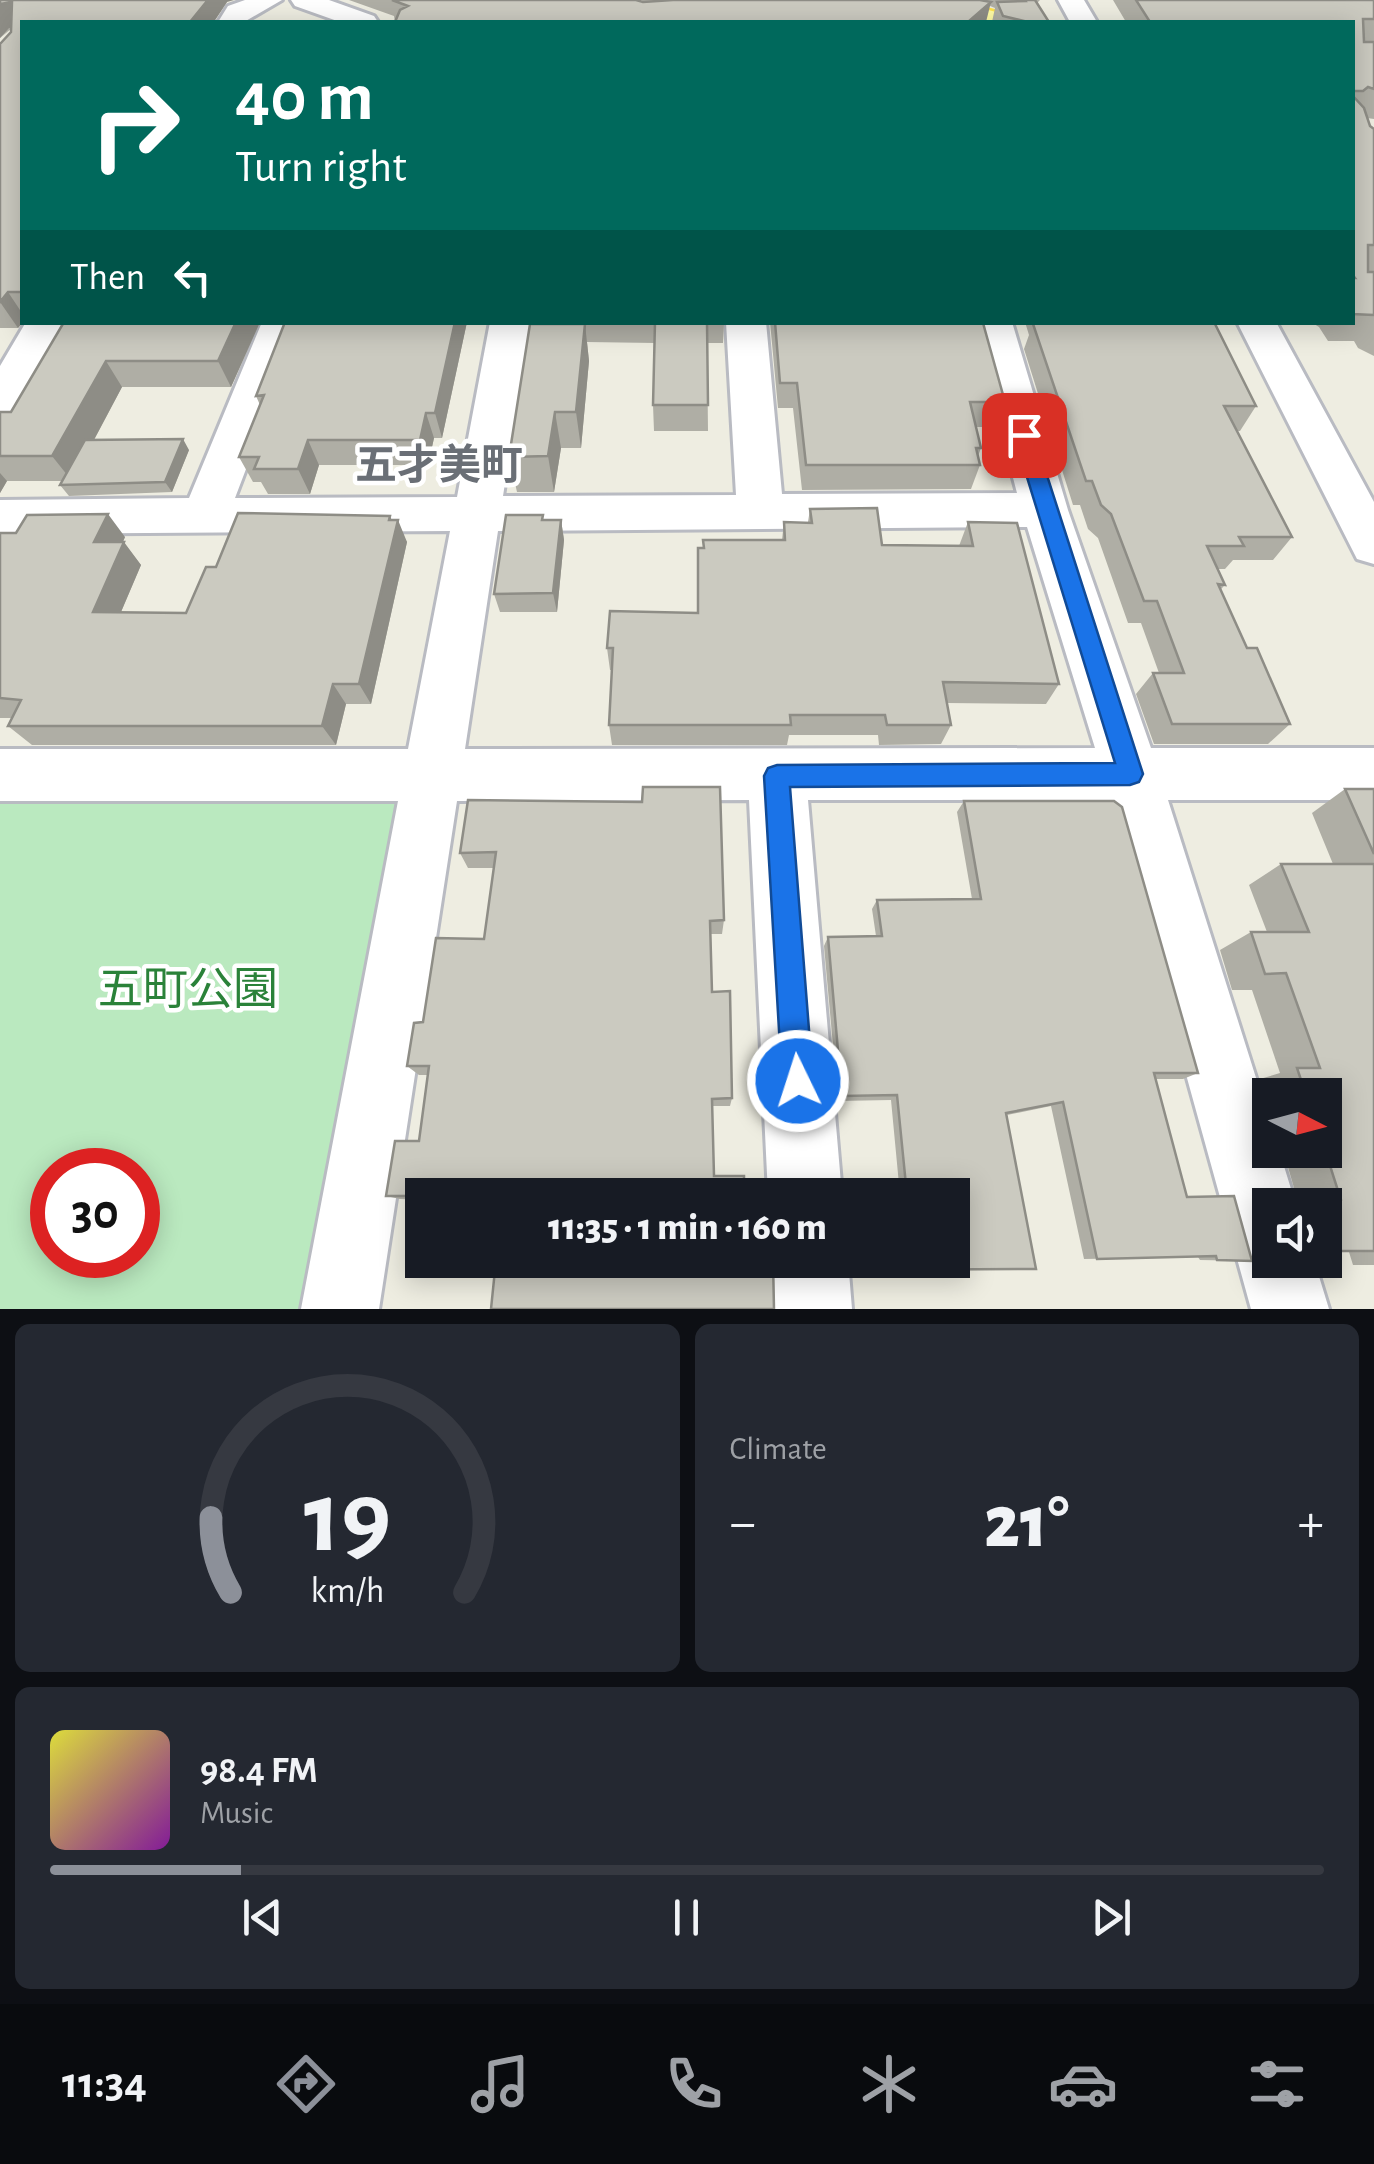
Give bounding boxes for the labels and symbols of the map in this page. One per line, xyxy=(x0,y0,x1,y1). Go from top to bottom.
pin xyxy=(982,393,1067,478)
district label: 五才美町 xyxy=(355,443,523,487)
park label: 五町公園 xyxy=(98,967,278,1013)
position arrow xyxy=(746,1029,850,1133)
north arrow xyxy=(1252,1078,1342,1168)
speed limit sign: 30 xyxy=(30,1148,160,1278)

